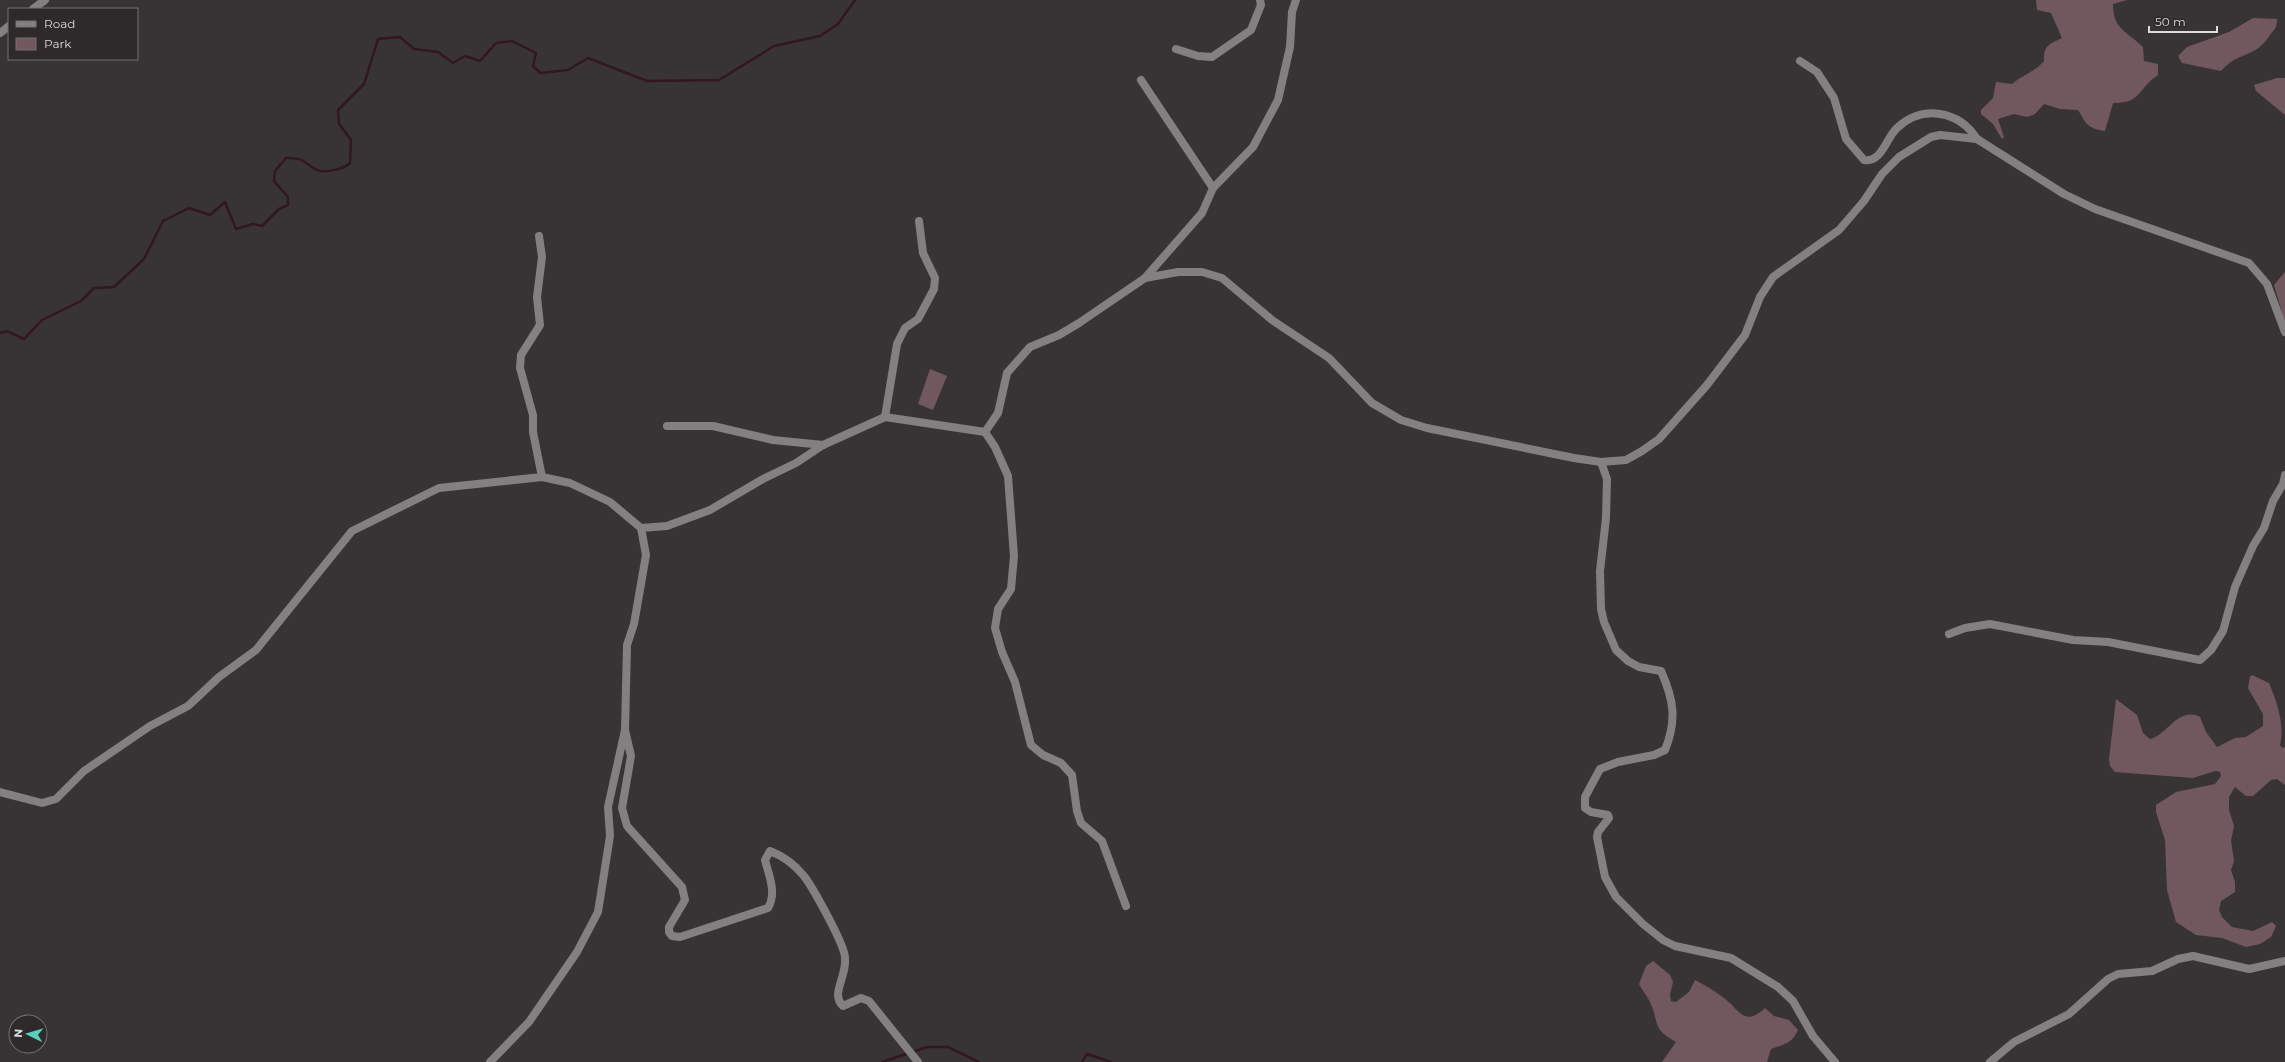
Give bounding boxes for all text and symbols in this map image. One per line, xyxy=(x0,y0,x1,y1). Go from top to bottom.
legend xyxy=(8,8,138,60)
scale bar xyxy=(2149,8,2217,34)
text: 50 m xyxy=(2155,14,2186,29)
text: Road xyxy=(44,16,75,31)
text: Park xyxy=(44,36,72,51)
north arrow xyxy=(8,1014,48,1054)
text: N xyxy=(11,1028,25,1038)

